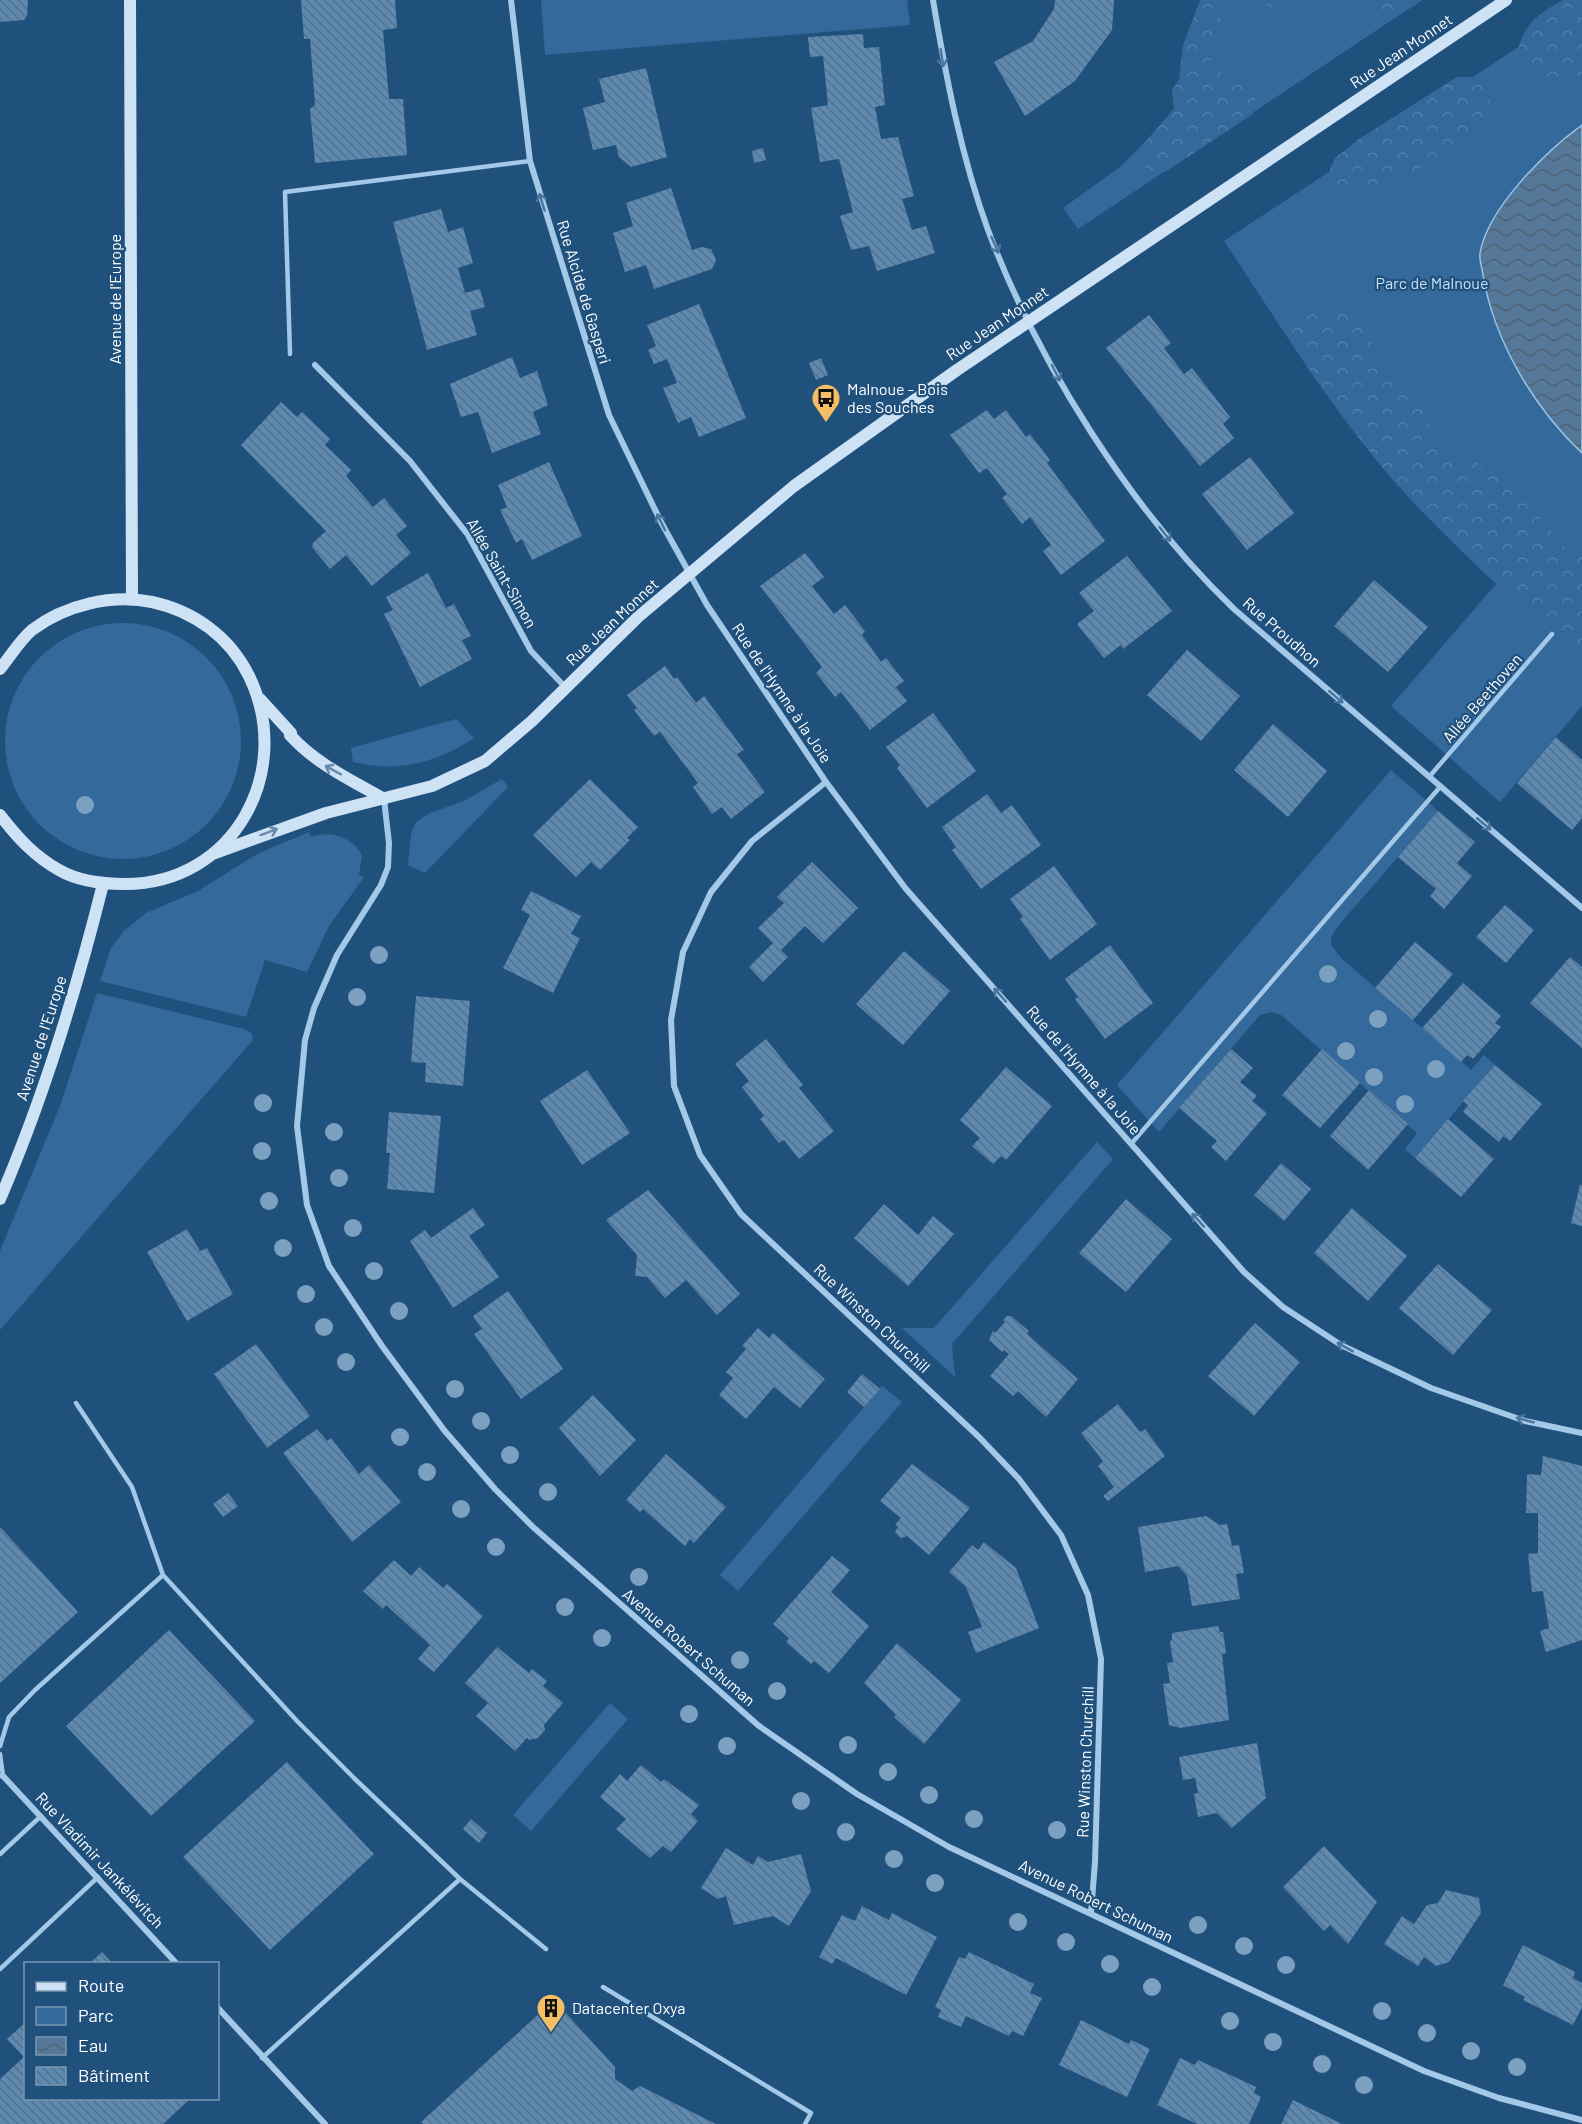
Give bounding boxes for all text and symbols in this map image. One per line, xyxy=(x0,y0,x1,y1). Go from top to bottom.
street label: Rue Jean Monnet xyxy=(1346,9,1455,92)
one-way arrow xyxy=(937,47,948,67)
one-way arrow xyxy=(536,193,547,212)
street label: Rue Alcide de Gasperi xyxy=(554,218,615,366)
street label: Avenue de l'Europe xyxy=(105,234,124,364)
one-way arrow xyxy=(990,236,1002,254)
park label: Parc de Malnoue xyxy=(1376,273,1488,292)
street label: Rue Jean Monnet xyxy=(942,281,1051,364)
one-way arrow xyxy=(1051,363,1062,381)
place label: Malnoue - Bois des Souches xyxy=(847,379,948,416)
bus stop icon: Malnoue - Bois des Souches xyxy=(810,382,842,424)
one-way arrow xyxy=(655,514,667,531)
street label: Allée Saint-Simon xyxy=(463,515,541,631)
one-way arrow xyxy=(1159,525,1172,541)
street label: Rue Jean Monnet xyxy=(562,574,662,669)
street label: Rue Proudhon xyxy=(1239,593,1325,671)
street label: Rue de l'Hymne à la Joie xyxy=(729,619,836,766)
street label: Allée Beethoven xyxy=(1438,649,1525,746)
one-way arrow xyxy=(1328,690,1343,704)
one-way arrow xyxy=(325,764,342,776)
one-way arrow xyxy=(1476,818,1492,831)
one-way arrow xyxy=(260,826,278,837)
street label: Avenue de l'Europe xyxy=(11,973,70,1103)
one-way arrow xyxy=(993,988,1007,1003)
street label: Rue de l'Hymne à la Joie xyxy=(1023,1001,1146,1138)
one-way arrow xyxy=(1191,1213,1205,1228)
street label: Rue Winston Churchill xyxy=(810,1259,934,1376)
one-way arrow xyxy=(1337,1341,1354,1353)
one-way arrow xyxy=(1516,1414,1535,1425)
street label: Avenue Robert Schuman xyxy=(619,1584,760,1709)
street label: Rue Winston Churchill xyxy=(1072,1686,1097,1838)
street label: Rue Vladimir Jankélévitch xyxy=(32,1788,168,1932)
street label: Avenue Robert Schuman xyxy=(1016,1855,1177,1946)
legend xyxy=(24,1962,219,2100)
text: Route xyxy=(78,1974,124,1996)
building icon: Datacenter Oxya xyxy=(535,1992,567,2034)
place label: Datacenter Oxya xyxy=(572,1998,685,2017)
text: Parc xyxy=(78,2004,114,2026)
text: Eau xyxy=(78,2034,108,2056)
text: Bâtiment xyxy=(78,2064,150,2086)

